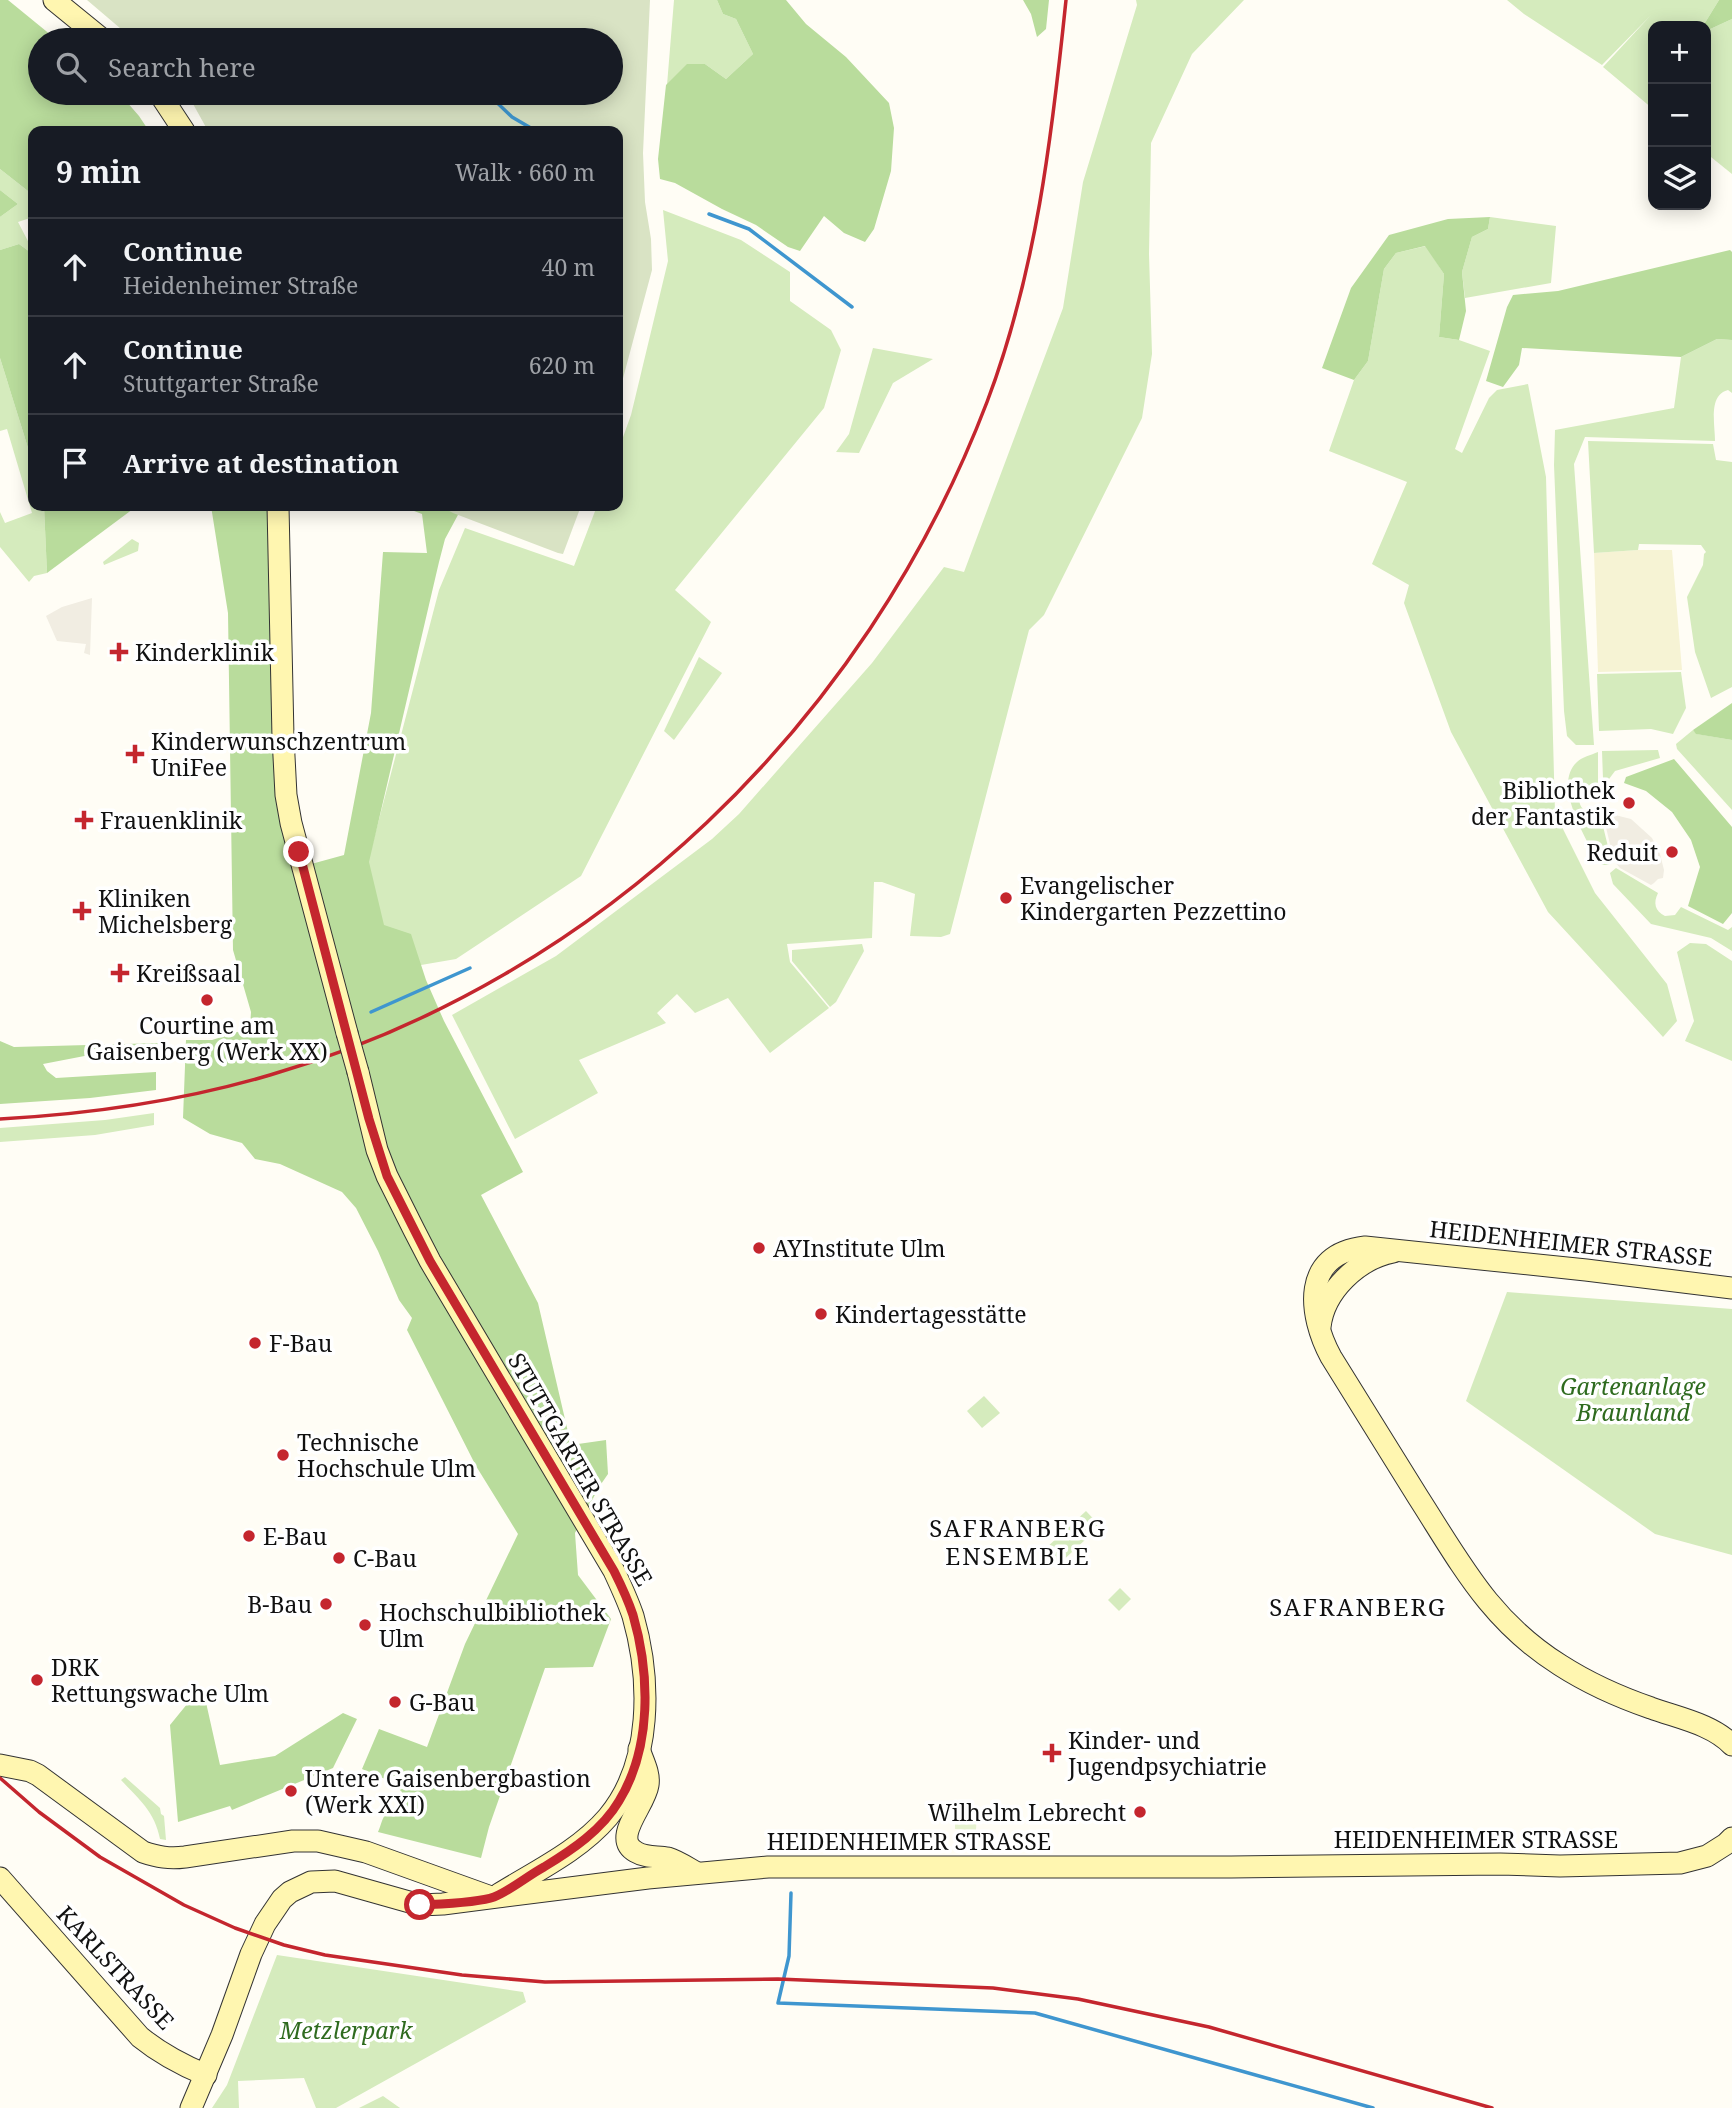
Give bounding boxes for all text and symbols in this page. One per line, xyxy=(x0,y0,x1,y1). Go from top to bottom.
map controls xyxy=(1648,21,1711,210)
button: + xyxy=(1648,21,1711,84)
search box xyxy=(28,28,623,105)
icon: search xyxy=(52,48,90,86)
text: Search here xyxy=(108,49,256,85)
button: − xyxy=(1648,84,1711,147)
button: layers xyxy=(1648,147,1711,210)
text: 9 min xyxy=(56,151,141,192)
text: Walk · 660 m xyxy=(455,156,595,188)
text: Continue xyxy=(123,233,243,269)
icon: ahead xyxy=(56,248,94,286)
text: 40 m xyxy=(542,251,595,283)
text: Heidenheimer Straße xyxy=(123,269,358,301)
text: Continue xyxy=(123,331,243,367)
icon: ahead xyxy=(56,346,94,384)
text: 620 m xyxy=(529,349,595,381)
text: Stuttgarter Straße xyxy=(123,367,319,399)
icon: arrive xyxy=(56,444,94,482)
text: Arrive at destination xyxy=(123,445,399,481)
place label: Kinderklinik xyxy=(135,636,275,668)
marker: Kinderklinik xyxy=(109,642,129,662)
place label: Kinderwunschzentrum UniFee xyxy=(151,725,407,783)
marker: Kinderwunschzentrum UniFee xyxy=(125,744,145,764)
place label: Bibliothek der Fantastik xyxy=(1471,774,1616,832)
marker: Bibliothek der Fantastik xyxy=(1621,795,1637,811)
place label: Frauenklinik xyxy=(100,804,243,836)
marker: Frauenklinik xyxy=(74,810,94,830)
route end xyxy=(283,836,314,867)
place label: Reduit xyxy=(1586,836,1658,868)
marker: Reduit xyxy=(1664,844,1680,860)
place label: Evangelischer Kindergarten Pezzettino xyxy=(1020,869,1287,927)
place label: Kliniken Michelsberg xyxy=(98,882,233,940)
marker: Evangelischer Kindergarten Pezzettino xyxy=(998,890,1014,906)
marker: Kliniken Michelsberg xyxy=(72,901,92,921)
place label: Kreißsaal xyxy=(136,957,241,989)
marker: Kreißsaal xyxy=(110,963,130,983)
marker: Courtine am Gaisenberg (Werk XX) xyxy=(199,992,215,1008)
place label: Courtine am Gaisenberg (Werk XX) xyxy=(86,1009,328,1067)
street label: HEIDENHEIMER STRASSE xyxy=(1428,1212,1714,1274)
place label: AYInstitute Ulm xyxy=(773,1232,946,1264)
marker: AYInstitute Ulm xyxy=(751,1240,767,1256)
place label: Kindertagesstätte xyxy=(835,1298,1027,1330)
marker: Kindertagesstätte xyxy=(813,1306,829,1322)
place label: F-Bau xyxy=(269,1327,333,1359)
marker: F-Bau xyxy=(247,1335,263,1351)
street label: STUTTGARTER STRASSE xyxy=(501,1347,661,1591)
park label: Gartenanlage Braunland xyxy=(1560,1370,1706,1428)
place label: Technische Hochschule Ulm xyxy=(297,1426,476,1484)
marker: Technische Hochschule Ulm xyxy=(275,1447,291,1463)
district label: SAFRANBERG ENSEMBLE xyxy=(929,1511,1107,1572)
place label: E-Bau xyxy=(263,1520,327,1552)
marker: E-Bau xyxy=(241,1528,257,1544)
place label: C-Bau xyxy=(353,1542,417,1574)
marker: C-Bau xyxy=(331,1550,347,1566)
place label: B-Bau xyxy=(247,1588,312,1620)
district label: SAFRANBERG xyxy=(1269,1590,1447,1623)
marker: B-Bau xyxy=(318,1596,334,1612)
place label: Hochschulbibliothek Ulm xyxy=(379,1596,607,1654)
marker: Hochschulbibliothek Ulm xyxy=(357,1617,373,1633)
place label: DRK Rettungswache Ulm xyxy=(51,1651,269,1709)
marker: DRK Rettungswache Ulm xyxy=(29,1672,45,1688)
place label: G-Bau xyxy=(409,1686,476,1718)
marker: G-Bau xyxy=(387,1694,403,1710)
place label: Kinder- und Jugendpsychiatrie xyxy=(1067,1724,1267,1782)
marker: Kinder- und Jugendpsychiatrie xyxy=(1042,1743,1062,1763)
place label: Untere Gaisenbergbastion (Werk XXI) xyxy=(305,1762,591,1820)
marker: Untere Gaisenbergbastion (Werk XXI) xyxy=(283,1783,299,1799)
place label: Wilhelm Lebrecht xyxy=(928,1796,1126,1828)
marker: Wilhelm Lebrecht xyxy=(1132,1804,1148,1820)
street label: HEIDENHEIMER STRASSE xyxy=(1334,1823,1618,1855)
street label: HEIDENHEIMER STRASSE xyxy=(767,1825,1051,1857)
route start xyxy=(404,1889,435,1920)
street label: KARLSTRASSE xyxy=(50,1898,182,2036)
park label: Metzlerpark xyxy=(279,2014,413,2046)

